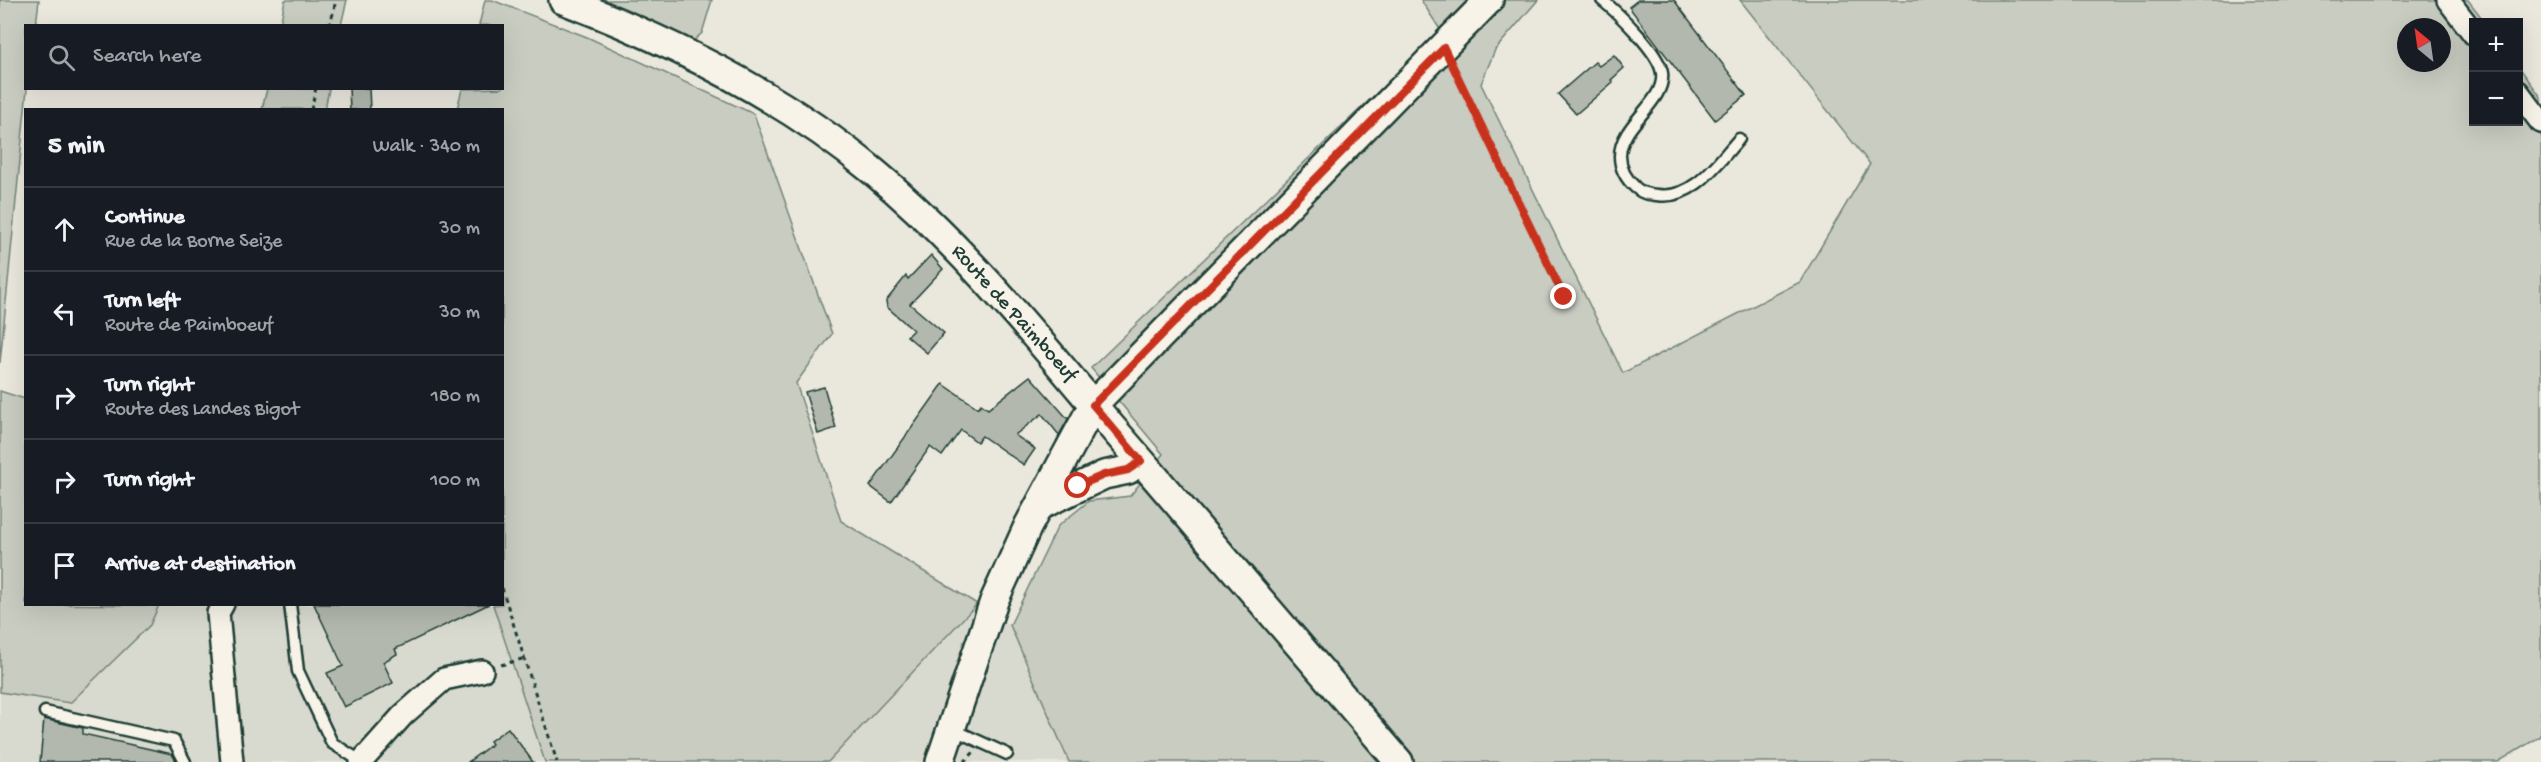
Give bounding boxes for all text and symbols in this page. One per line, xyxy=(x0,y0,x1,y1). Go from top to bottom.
north arrow xyxy=(2397,18,2451,72)
map controls xyxy=(2469,18,2523,126)
button: + xyxy=(2469,18,2523,72)
search box xyxy=(24,24,504,90)
icon: search xyxy=(45,41,78,74)
text: Search here xyxy=(93,44,201,70)
button: − xyxy=(2469,72,2523,126)
text: 5 min xyxy=(48,132,104,163)
text: Walk · 340 m xyxy=(373,136,480,159)
text: Continue xyxy=(105,205,185,231)
icon: ahead xyxy=(48,213,81,246)
text: 30 m xyxy=(439,218,480,241)
text: Rue de la Borne Seize xyxy=(105,231,282,254)
street label: Route de Paimboeuf xyxy=(945,240,1082,389)
route end xyxy=(1550,283,1576,309)
text: Turn left xyxy=(105,289,179,315)
icon: left xyxy=(48,297,81,330)
text: 30 m xyxy=(439,302,480,325)
text: Route de Paimboeuf xyxy=(105,315,273,338)
text: Turn right xyxy=(105,373,193,399)
icon: right xyxy=(48,381,81,414)
text: 180 m xyxy=(431,386,480,409)
text: Route des Landes Bigot xyxy=(105,399,299,422)
icon: right xyxy=(48,465,81,498)
text: Turn right xyxy=(105,468,193,494)
text: 100 m xyxy=(430,470,480,493)
route start xyxy=(1064,472,1090,498)
icon: arrive xyxy=(48,549,81,582)
text: Arrive at destination xyxy=(105,552,295,578)

